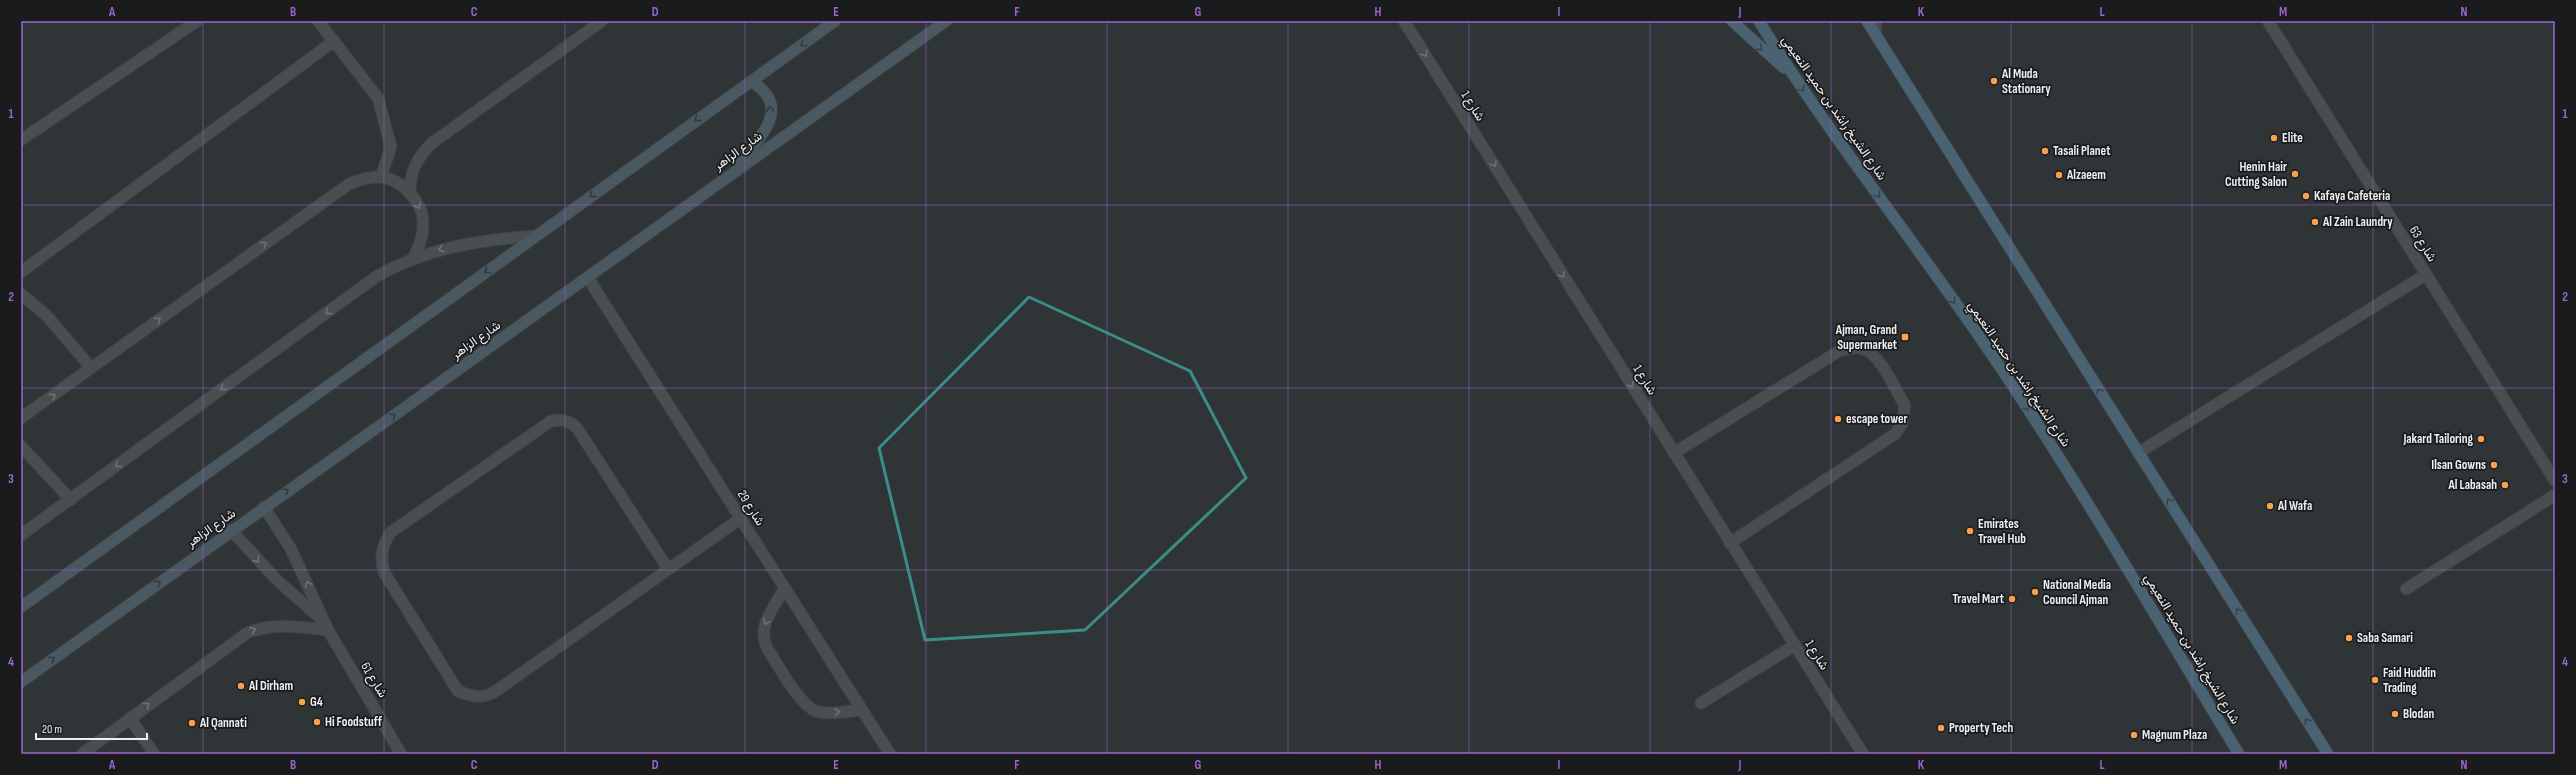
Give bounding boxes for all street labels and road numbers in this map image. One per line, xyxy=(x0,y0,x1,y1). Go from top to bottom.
street label: شارع الشيخ راشد بن حميد النعيمي xyxy=(1776,33,1890,184)
street label: شارع 1 xyxy=(1457,88,1488,125)
street label: شارع الزاهر xyxy=(710,128,766,175)
street label: شارع 63 xyxy=(2405,223,2440,265)
street label: شارع الشيخ راشد بن حميد النعيمي xyxy=(1962,298,2074,451)
street label: شارع الزاهر xyxy=(448,317,504,364)
street label: شارع 1 xyxy=(1629,362,1660,399)
street label: شارع 29 xyxy=(733,487,768,529)
street label: شارع الزاهر xyxy=(183,505,239,552)
street label: شارع الشيخ راشد بن حميد النعيمي xyxy=(2139,571,2243,728)
street label: شارع 1 xyxy=(1801,637,1832,674)
street label: شارع 61 xyxy=(356,659,391,701)

